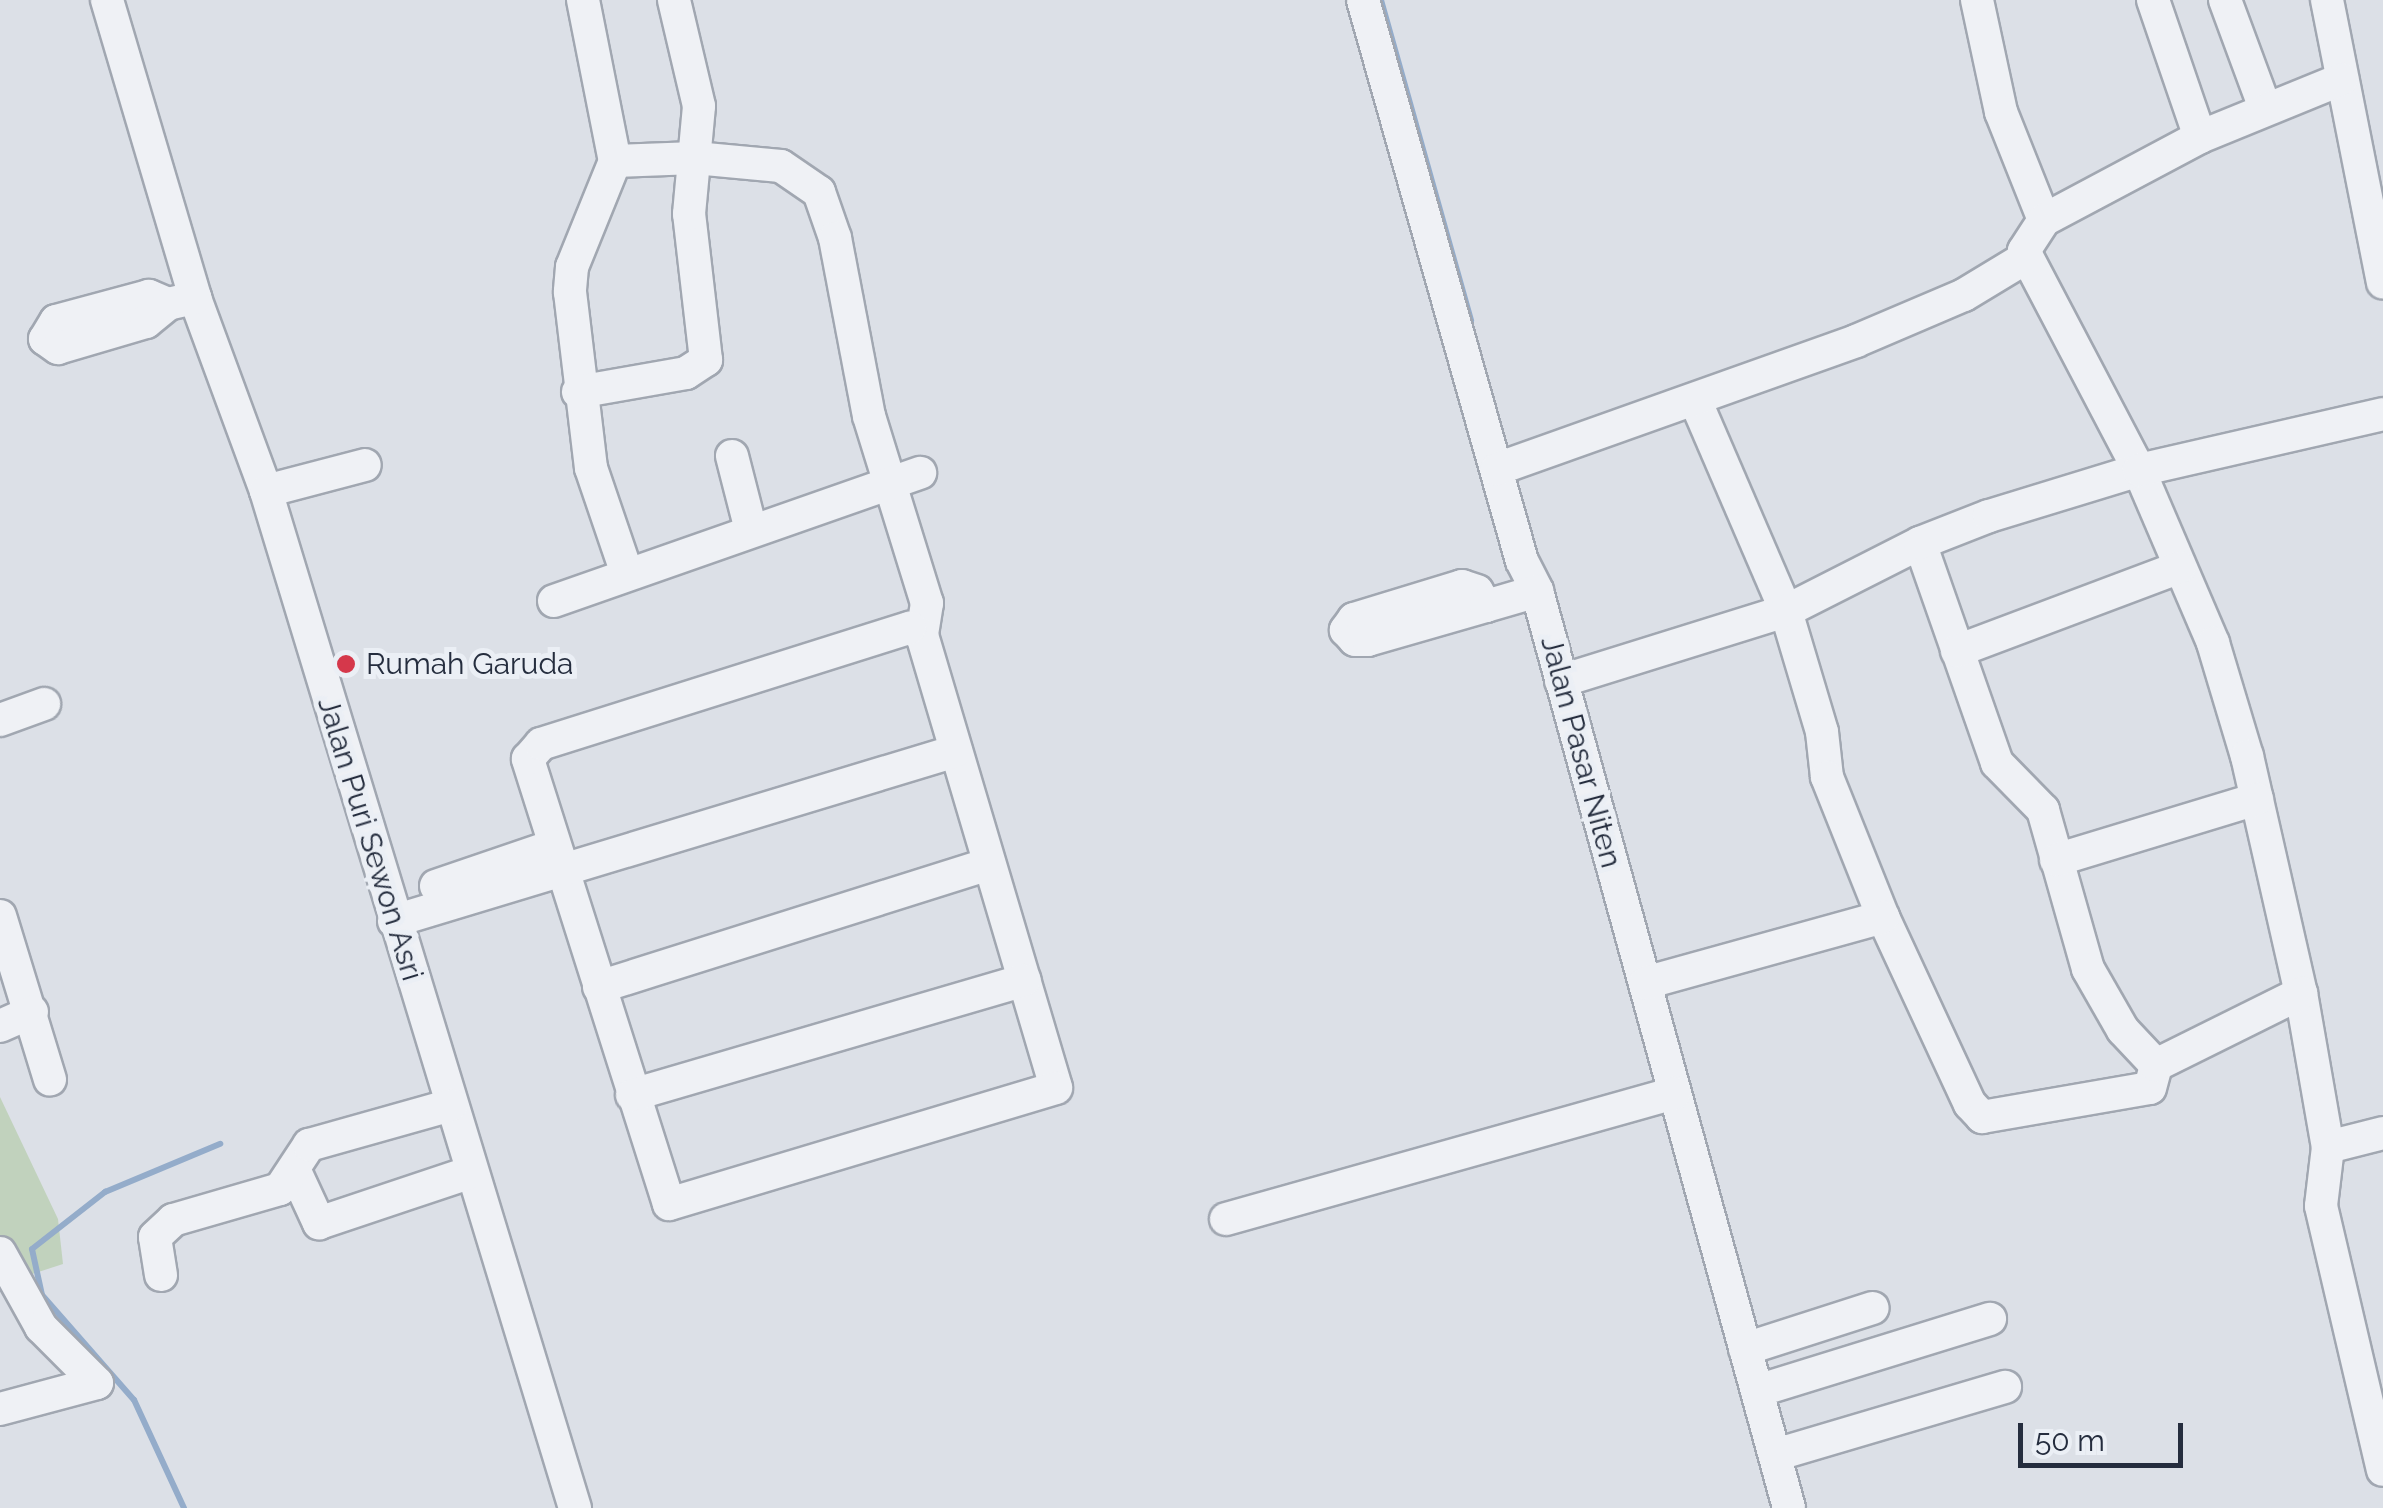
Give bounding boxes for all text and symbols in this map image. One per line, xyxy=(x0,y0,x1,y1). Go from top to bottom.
street label: Jalan Pasar Niten xyxy=(1533,632,1629,872)
place label: Rumah Garuda xyxy=(366,646,573,682)
marker: Rumah Garuda xyxy=(335,653,357,675)
street label: Jalan Puri Sewon Asri xyxy=(310,693,430,985)
scale bar xyxy=(2023,1403,2188,1465)
text: 50 m xyxy=(2035,1423,2105,1458)

